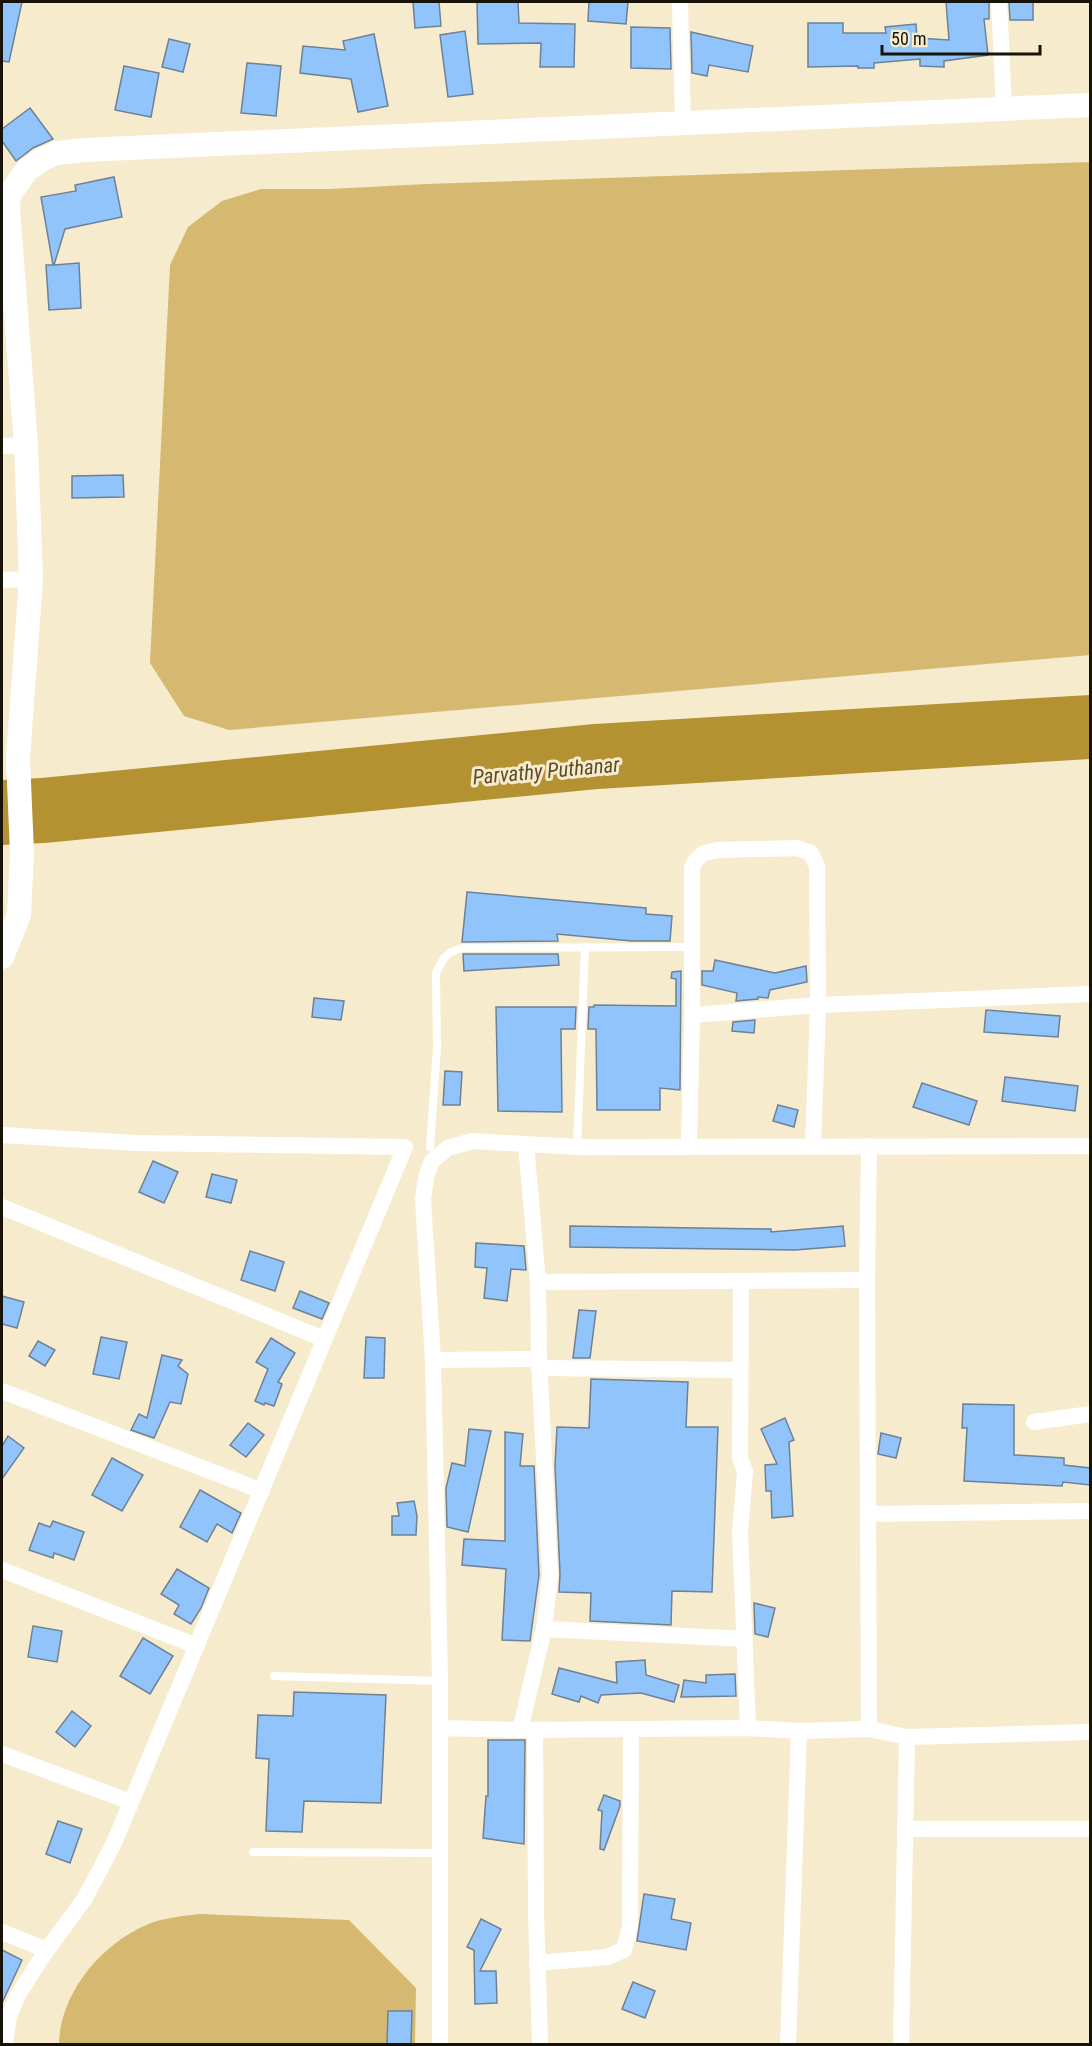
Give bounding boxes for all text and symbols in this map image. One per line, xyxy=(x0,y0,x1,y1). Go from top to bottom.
scale bar xyxy=(882,18,1040,56)
text: 50 m xyxy=(891,28,926,49)
water label: Parvathy Puthanar xyxy=(472,753,621,789)

